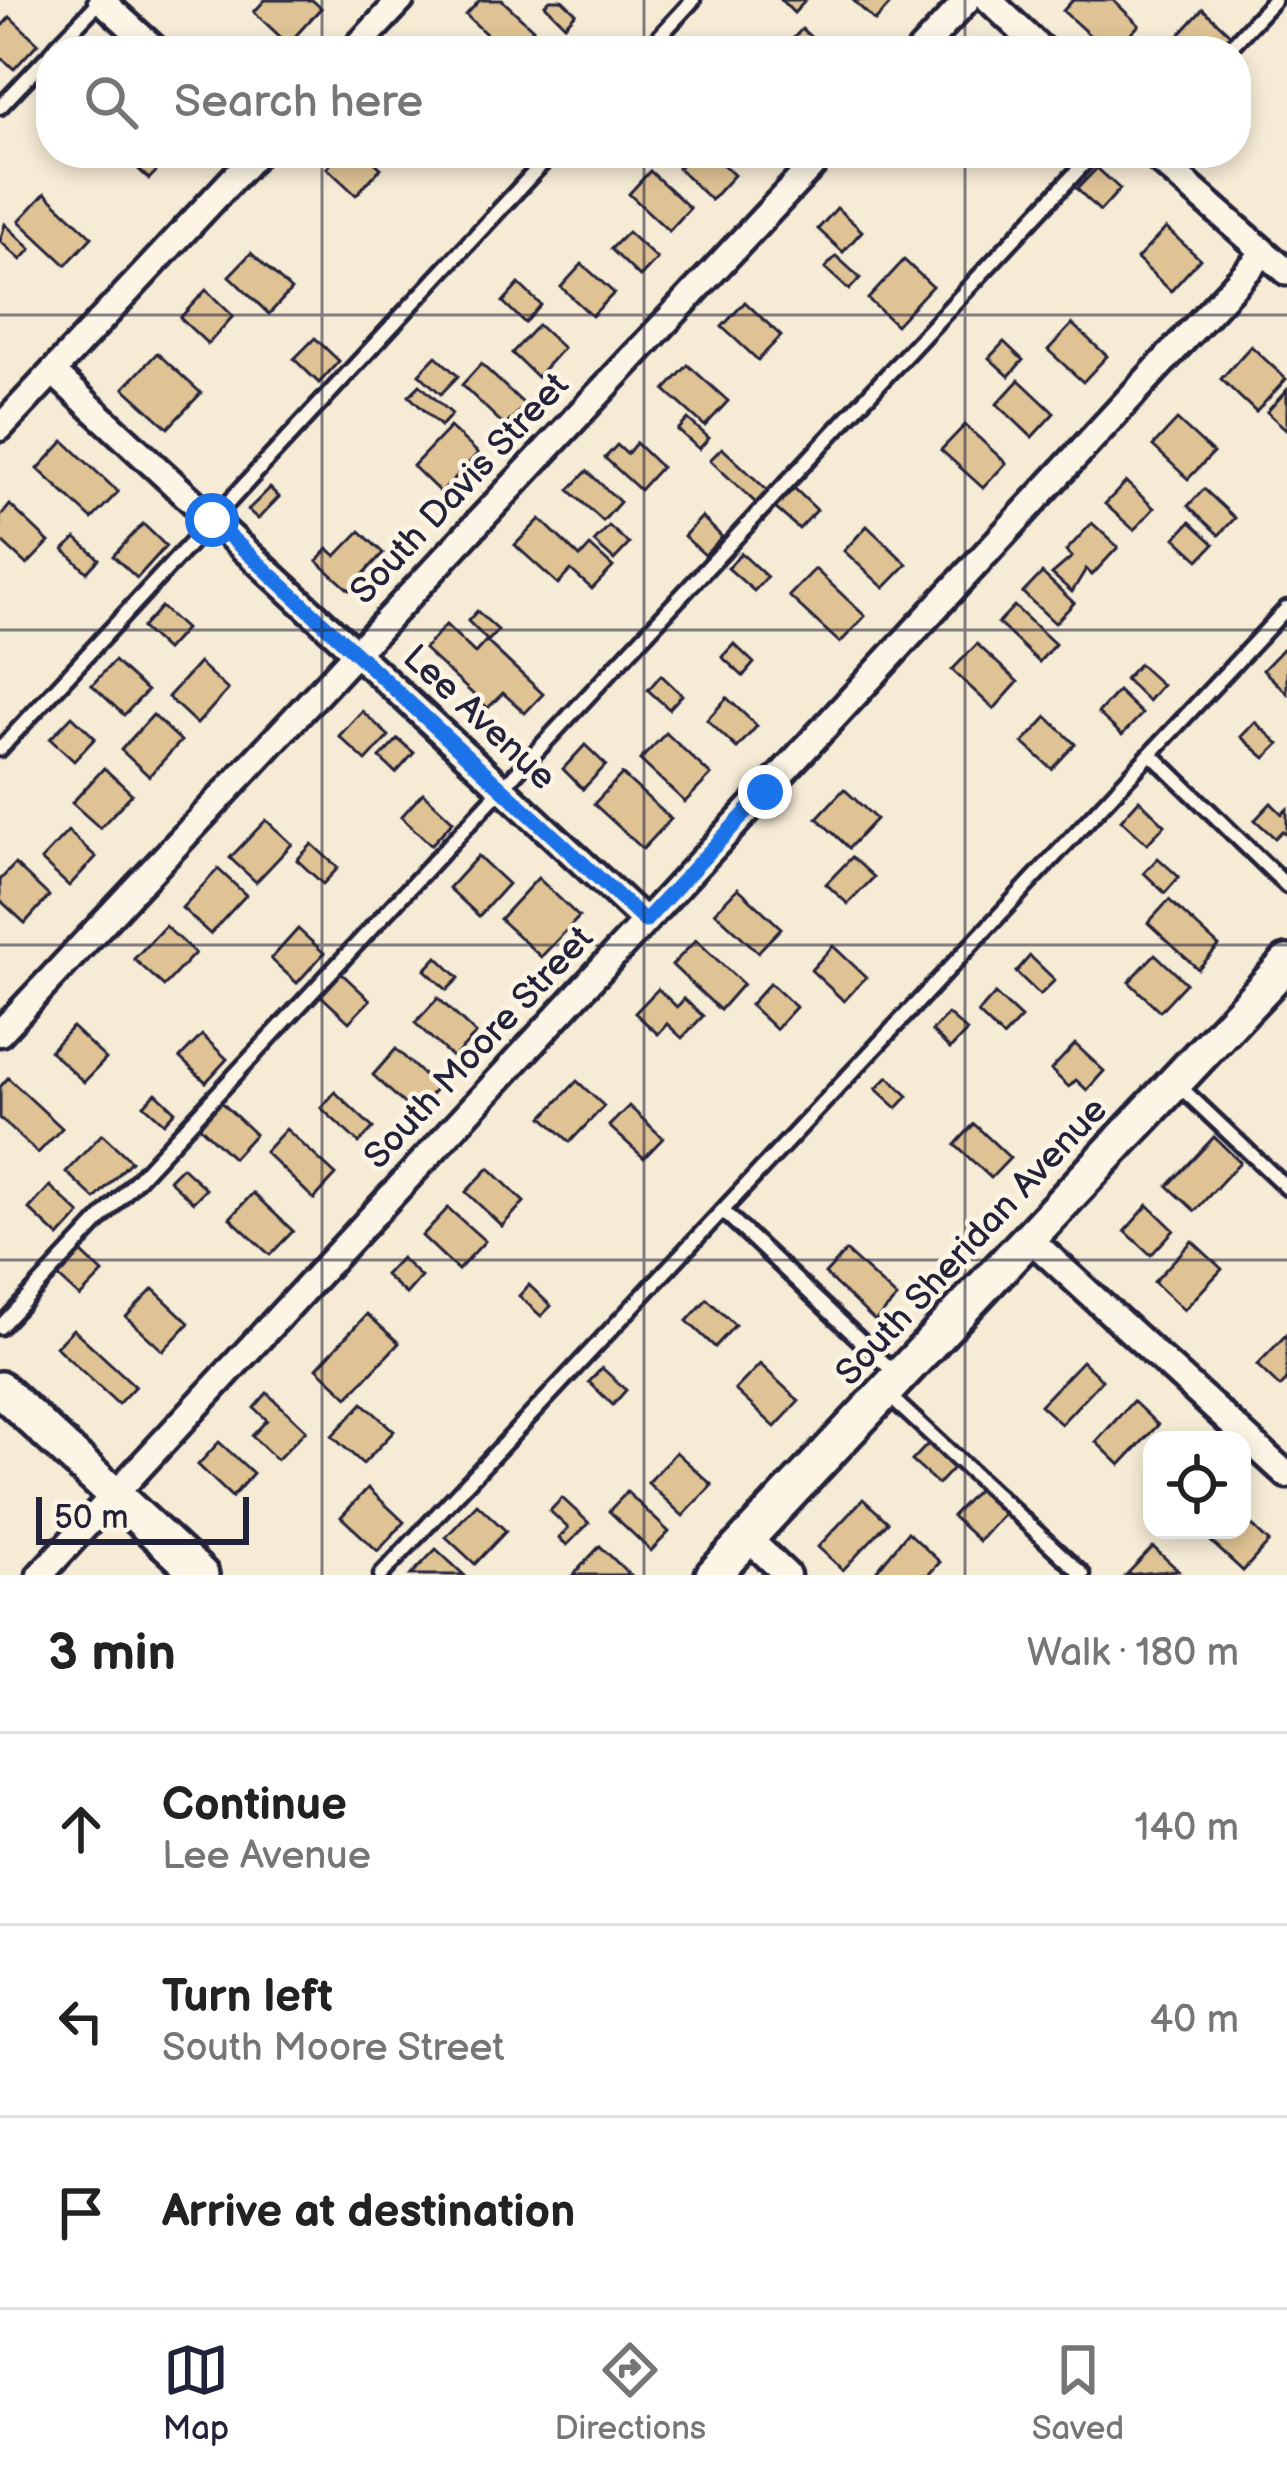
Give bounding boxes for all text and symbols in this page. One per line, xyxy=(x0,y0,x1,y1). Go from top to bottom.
search box xyxy=(36,36,1251,168)
icon: search xyxy=(78,69,144,135)
text: Search here xyxy=(174,75,423,130)
street label: South Davis Street xyxy=(342,365,578,613)
route start xyxy=(185,493,239,547)
street label: Lee Avenue xyxy=(394,637,564,799)
route end xyxy=(738,765,792,819)
street label: South Moore Street xyxy=(356,918,602,1178)
street label: South Sheridan Avenue xyxy=(827,1089,1117,1395)
map controls xyxy=(1143,1431,1251,1539)
button: locate xyxy=(1143,1431,1251,1539)
scale bar xyxy=(36,1491,249,1544)
text: 50 m xyxy=(54,1498,129,1538)
text: 3 min xyxy=(48,1623,176,1684)
text: Walk · 180 m xyxy=(1027,1630,1239,1677)
text: Continue xyxy=(162,1778,347,1833)
icon: ahead xyxy=(48,1796,114,1862)
text: 140 m xyxy=(1134,1805,1239,1852)
text: Lee Avenue xyxy=(162,1833,371,1880)
text: Turn left xyxy=(162,1970,333,2025)
icon: left xyxy=(48,1988,114,2054)
text: 40 m xyxy=(1149,1997,1239,2044)
text: South Moore Street xyxy=(162,2025,504,2072)
icon: arrive xyxy=(48,2180,114,2246)
text: Arrive at destination xyxy=(162,2185,575,2240)
tab: Map xyxy=(163,2337,229,2449)
tab: Directions xyxy=(554,2337,706,2449)
tab: Saved xyxy=(1032,2337,1124,2449)

